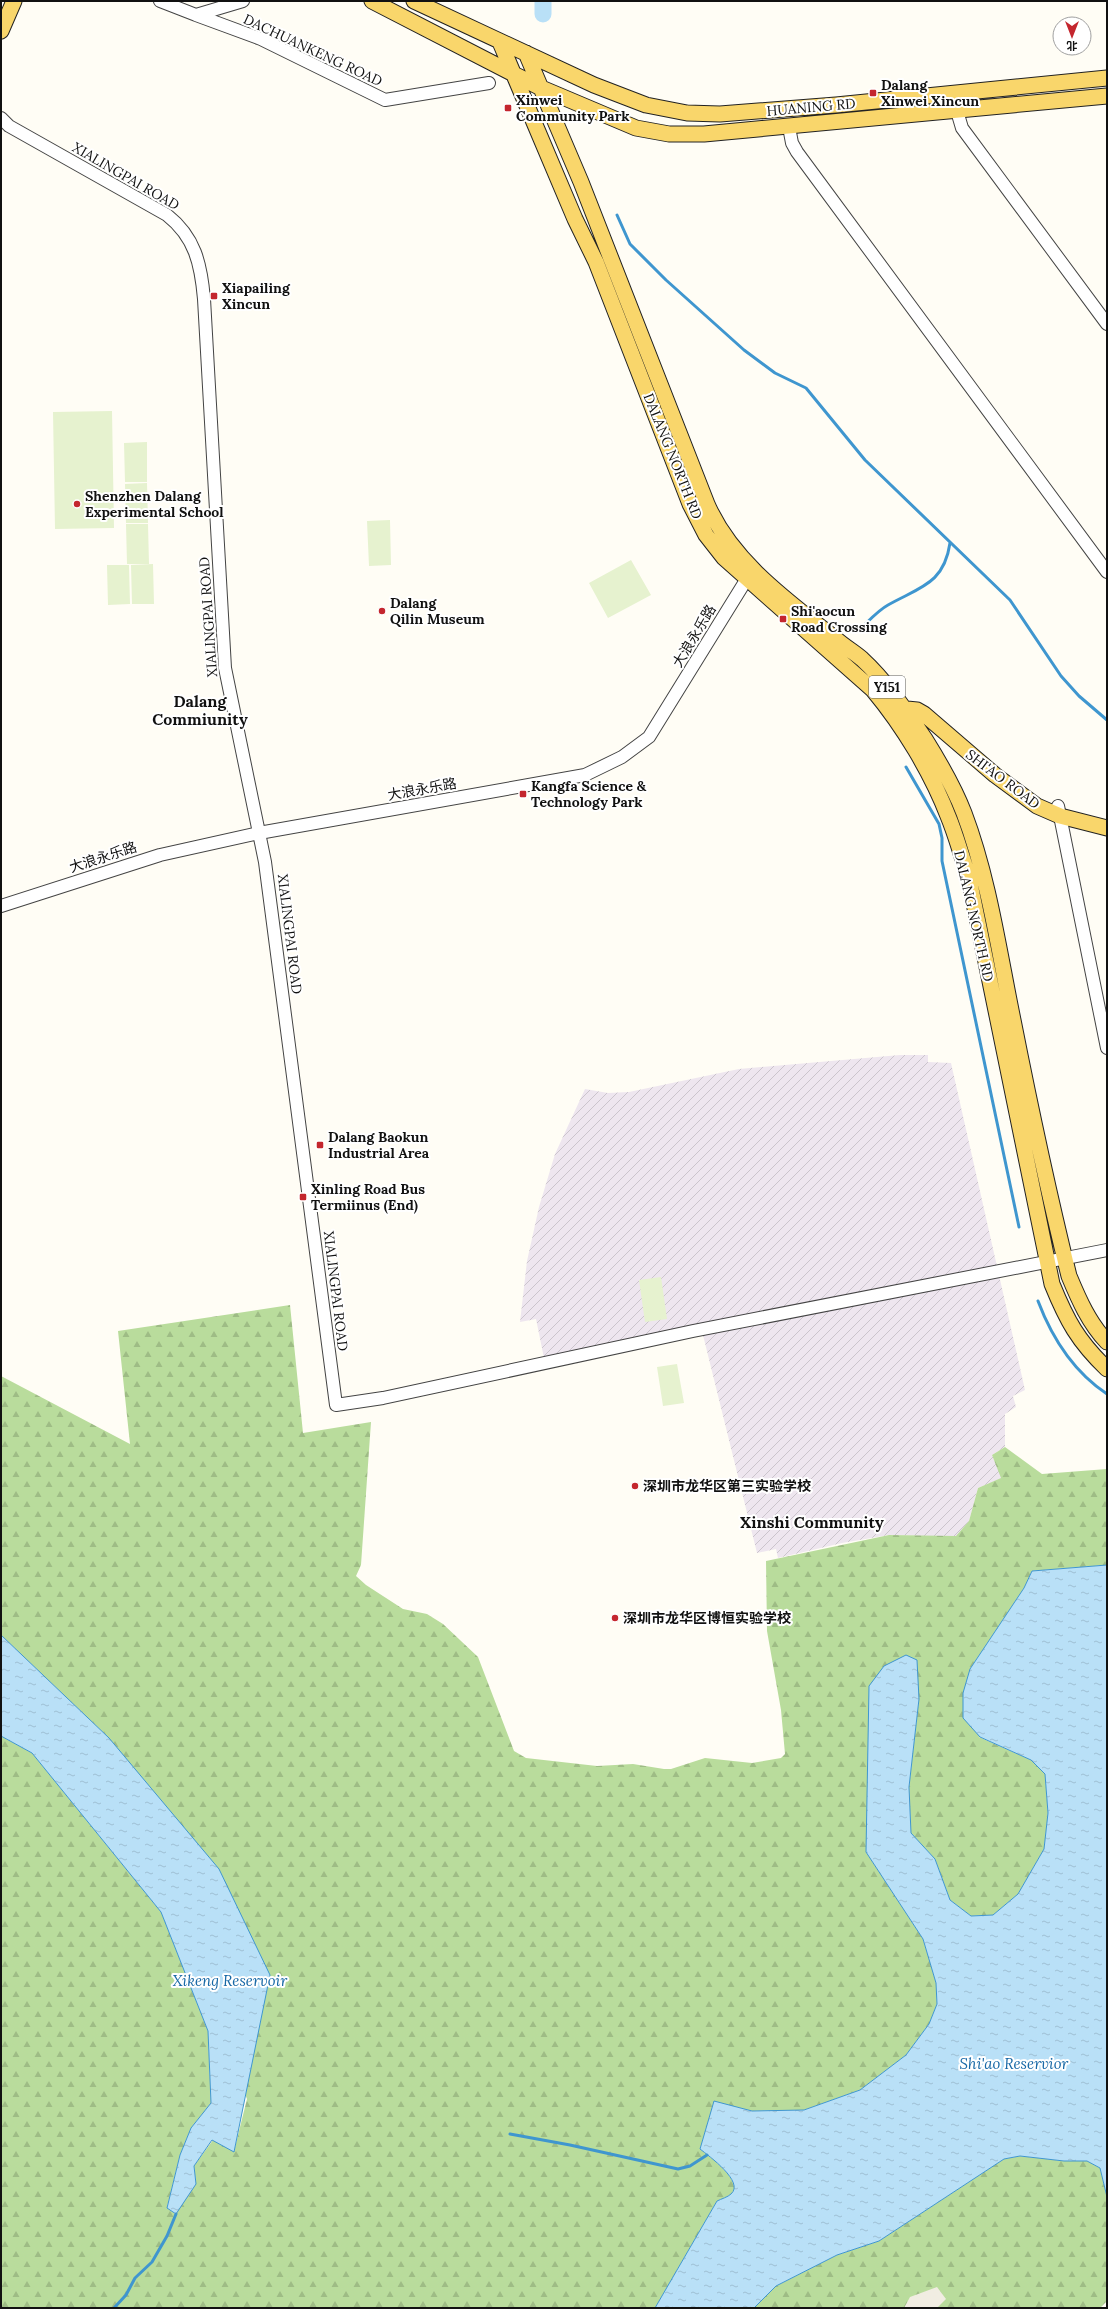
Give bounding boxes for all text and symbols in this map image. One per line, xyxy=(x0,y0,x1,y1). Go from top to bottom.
street label: DACHUANKENG ROAD xyxy=(241,10,385,90)
north arrow xyxy=(1052,16,1092,56)
text: 北 xyxy=(1067,39,1078,53)
place label: Dalang Xinwei Xincun xyxy=(881,76,979,110)
marker: Dalang Xinwei Xincun xyxy=(868,88,878,98)
place label: Xinwei Community Park xyxy=(516,91,630,125)
street label: HUANING RD xyxy=(766,94,856,120)
marker: Xinwei Community Park xyxy=(503,103,513,113)
street label: XIALINGPAI ROAD xyxy=(69,138,183,214)
place label: Xiapailing Xincun xyxy=(222,279,291,313)
marker: Xiapailing Xincun xyxy=(209,291,219,301)
street label: DALANG NORTH RD xyxy=(640,390,706,522)
place label: Shenzhen Dalang Experimental School xyxy=(85,487,224,521)
marker: Shenzhen Dalang Experimental School xyxy=(72,499,82,509)
street label: XIALINGPAI ROAD xyxy=(195,556,221,678)
place label: Dalang Qilin Museum xyxy=(390,594,485,628)
street label: 大浪永乐路 xyxy=(668,601,720,671)
place label: Shi'aocun Road Crossing xyxy=(791,602,888,636)
marker: Dalang Qilin Museum xyxy=(377,606,387,616)
marker: Shi'aocun Road Crossing xyxy=(778,614,788,624)
road number: Y151 xyxy=(869,676,905,698)
district label: Dalang Commiunity xyxy=(152,691,248,729)
street label: SHI'AO ROAD xyxy=(962,745,1044,813)
street label: 大浪永乐路 xyxy=(386,774,458,804)
place label: Kangfa Science & Technology Park xyxy=(531,777,647,811)
marker: Kangfa Science & Technology Park xyxy=(518,789,528,799)
street label: 大浪永乐路 xyxy=(67,838,139,876)
street label: DALANG NORTH RD xyxy=(950,849,998,983)
street label: XIALINGPAI ROAD xyxy=(274,873,306,995)
place label: Dalang Baokun Industrial Area xyxy=(328,1128,430,1162)
marker: Dalang Baokun Industrial Area xyxy=(315,1140,325,1150)
place label: Xinling Road Bus Termiinus (End) xyxy=(311,1180,425,1214)
marker: Xinling Road Bus Termiinus (End) xyxy=(298,1192,308,1202)
street label: XIALINGPAI ROAD xyxy=(320,1230,352,1352)
place label: 深圳市龙华区第三实验学校 xyxy=(643,1477,811,1495)
marker: 深圳市龙华区第三实验学校 xyxy=(630,1481,640,1491)
district label: Xinshi Community xyxy=(740,1512,884,1532)
place label: 深圳市龙华区博恒实验学校 xyxy=(623,1609,791,1627)
marker: 深圳市龙华区博恒实验学校 xyxy=(610,1613,620,1623)
water label: Xikeng Reservoir xyxy=(173,1971,287,1990)
water label: Shi'ao Reservior xyxy=(960,2054,1069,2073)

